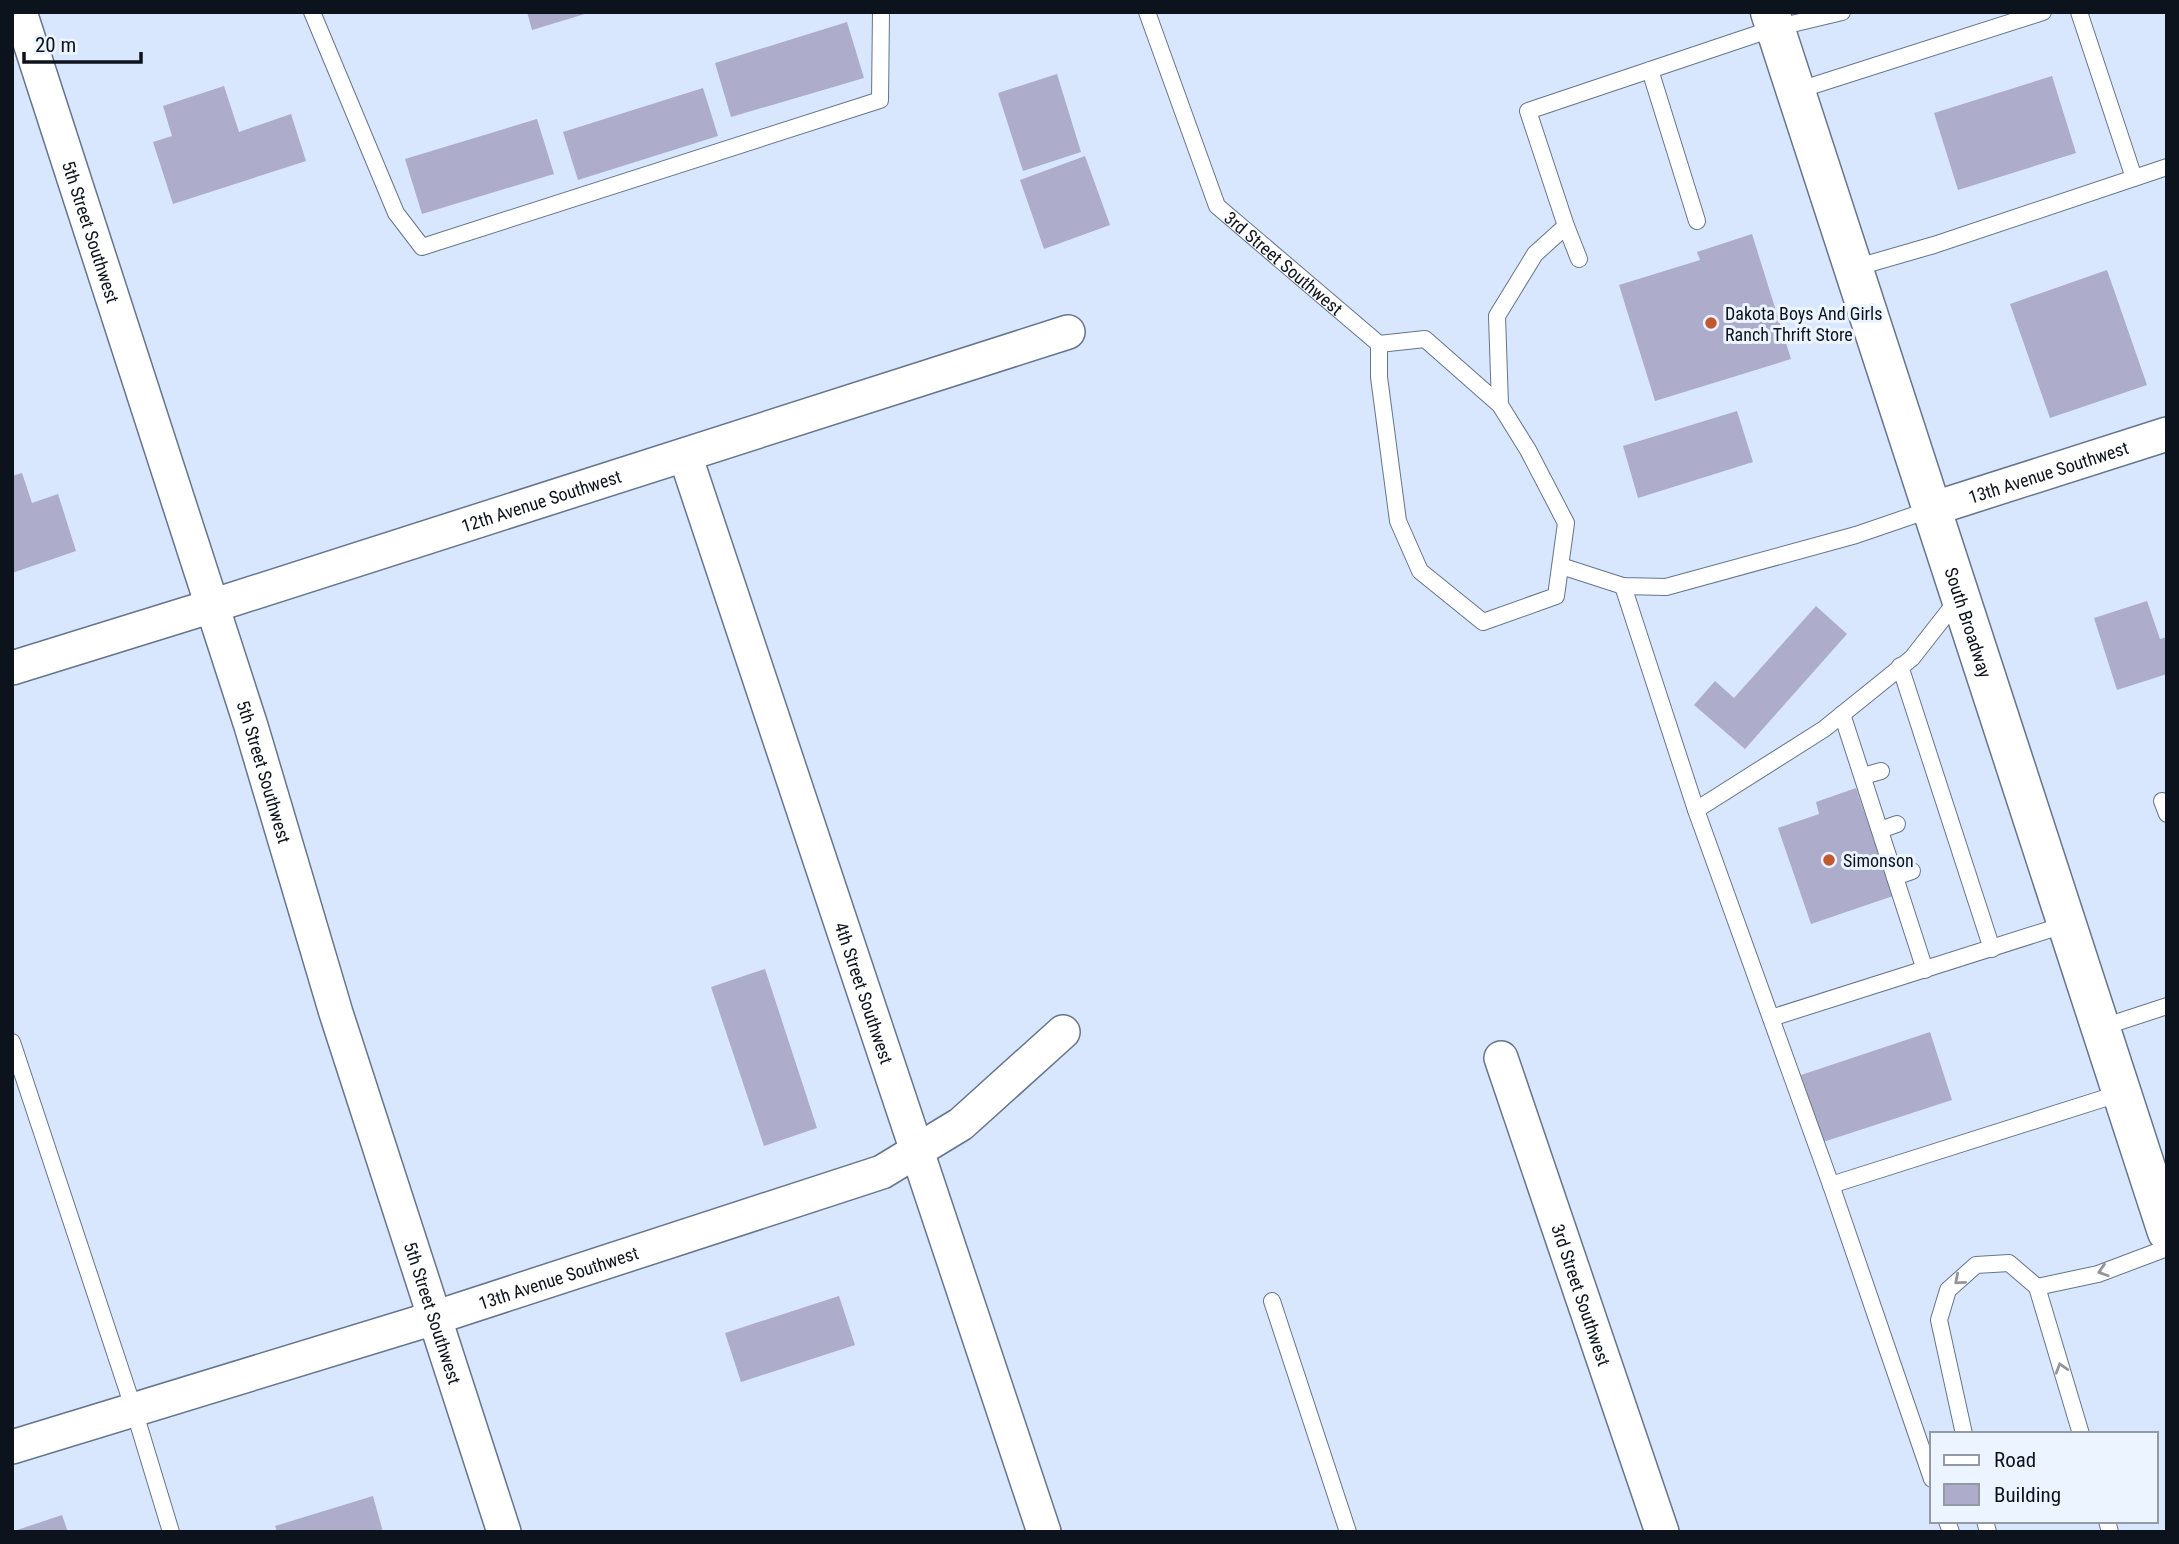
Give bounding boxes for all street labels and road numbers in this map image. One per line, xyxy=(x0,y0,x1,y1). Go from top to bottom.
street label: 5th Street Southwest xyxy=(58,158,124,306)
street label: 3rd Street Southwest xyxy=(1220,207,1347,319)
street label: 13th Avenue Southwest xyxy=(1966,437,2131,507)
street label: 12th Avenue Southwest xyxy=(459,465,624,536)
street label: South Broadway xyxy=(1941,565,1997,681)
street label: 5th Street Southwest xyxy=(233,698,296,846)
street label: 4th Street Southwest xyxy=(831,919,898,1067)
street label: 3rd Street Southwest xyxy=(1548,1221,1615,1368)
street label: 5th Street Southwest xyxy=(400,1239,466,1387)
street label: 13th Avenue Southwest xyxy=(476,1242,641,1313)

